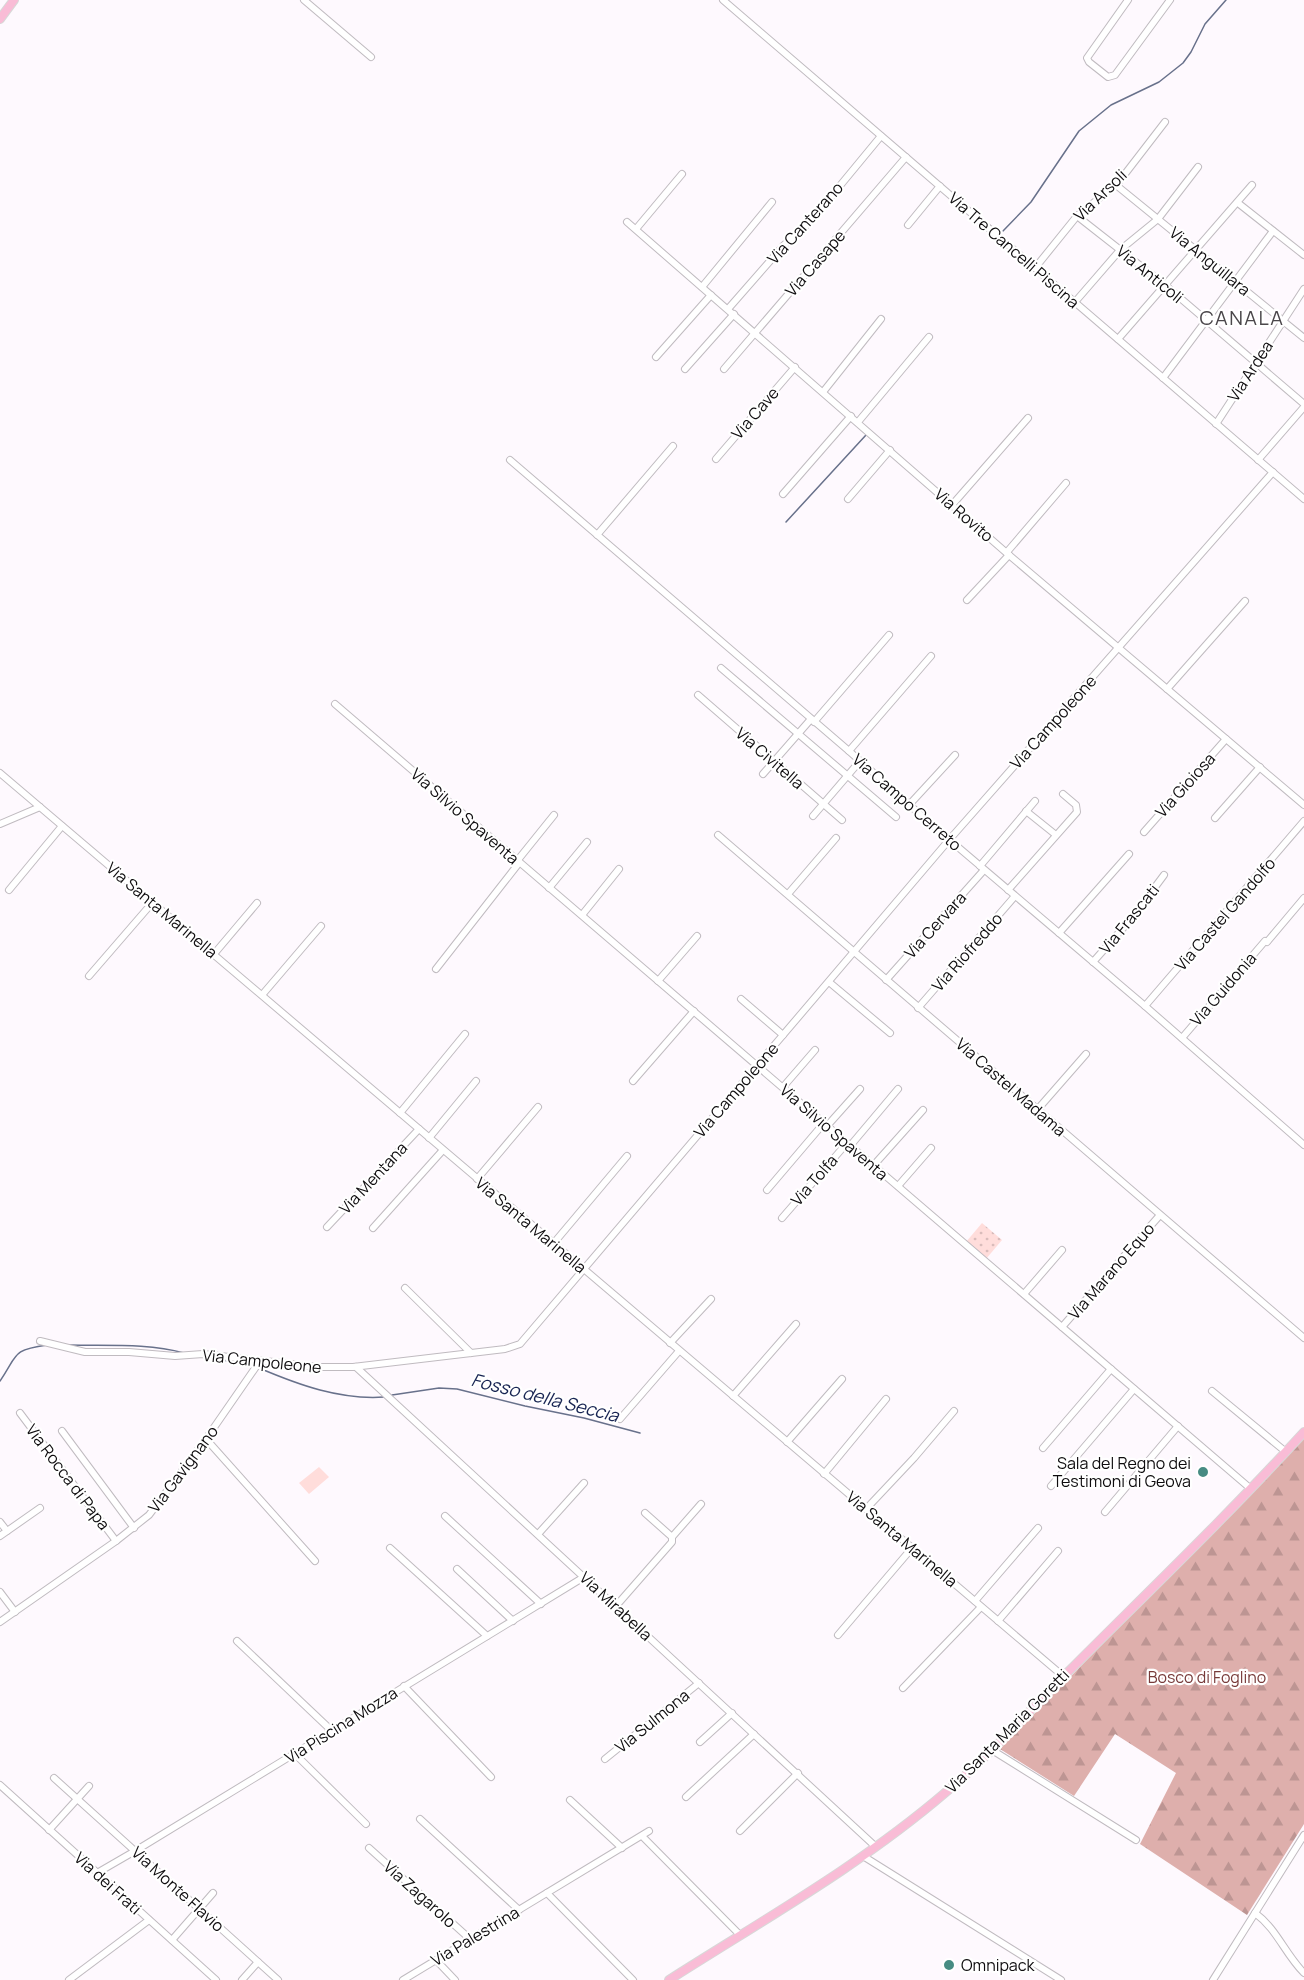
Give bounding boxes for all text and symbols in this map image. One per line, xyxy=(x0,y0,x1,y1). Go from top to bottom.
street label: Via Arsoli xyxy=(1069,164,1131,226)
street label: Via Canterano xyxy=(762,177,848,269)
street label: Via Tre Cancelli Piscina xyxy=(944,187,1084,313)
street label: Via Anguillara xyxy=(1165,222,1255,300)
street label: Via Casape xyxy=(780,225,850,301)
street label: Via Anticoli xyxy=(1112,240,1188,308)
district label: CANALA xyxy=(1200,304,1284,331)
street label: Via Ardea xyxy=(1222,336,1278,406)
street label: Via Cave xyxy=(726,382,784,444)
street label: Via Rovito xyxy=(930,483,998,547)
street label: Via Campoleone xyxy=(1005,670,1101,774)
street label: Via Civitella xyxy=(731,722,809,794)
street label: Via Campo Cerreto xyxy=(848,748,966,856)
street label: Via Gioiosa xyxy=(1150,748,1220,822)
street label: Via Silvio Spaventa xyxy=(406,763,524,869)
street label: Via Castel Gandolfo xyxy=(1170,853,1280,975)
street label: Via Santa Marinella xyxy=(102,857,222,963)
street label: Via Frascati xyxy=(1094,880,1164,958)
street label: Via Cervara xyxy=(899,887,971,963)
street label: Via Riofreddo xyxy=(927,908,1007,996)
street label: Via Guidonia xyxy=(1185,948,1261,1030)
street label: Via Castel Madama xyxy=(951,1033,1071,1141)
street label: Via Campoleone xyxy=(689,1038,783,1142)
street label: Via Silvio Spaventa xyxy=(775,1079,893,1185)
street label: Via Mentana xyxy=(334,1137,412,1219)
street label: Via Tolfa xyxy=(786,1150,842,1210)
street label: Via Santa Marinella xyxy=(471,1172,591,1278)
street label: Via Marano Equo xyxy=(1063,1218,1159,1324)
street label: Via Campoleone xyxy=(201,1344,323,1378)
water label: Fosso della Seccia xyxy=(469,1367,622,1427)
street label: Via Rocca di Papa xyxy=(21,1420,115,1534)
street label: Via Gavignano xyxy=(143,1421,223,1517)
place label: Sala del Regno dei Testimoni di Geova xyxy=(1053,1452,1191,1492)
marker: Sala del Regno dei Testimoni di Geova xyxy=(1196,1465,1210,1479)
street label: Via Santa Marinella xyxy=(842,1486,962,1592)
street label: Via Mirabella xyxy=(575,1567,657,1645)
street label: Via Santa Maria Goretti xyxy=(940,1664,1074,1798)
park label: Bosco di Foglino xyxy=(1148,1666,1266,1688)
street label: Via Piscina Mozza xyxy=(281,1682,401,1768)
street label: Via Sulmona xyxy=(610,1684,694,1758)
street label: Via Monte Flavio xyxy=(127,1841,229,1937)
street label: Via dei Frati xyxy=(70,1847,146,1919)
street label: Via Zagarolo xyxy=(379,1856,461,1932)
street label: Via Palestrina xyxy=(427,1901,523,1971)
place label: Omnipack xyxy=(961,1954,1036,1976)
marker: Omnipack xyxy=(942,1958,956,1972)

